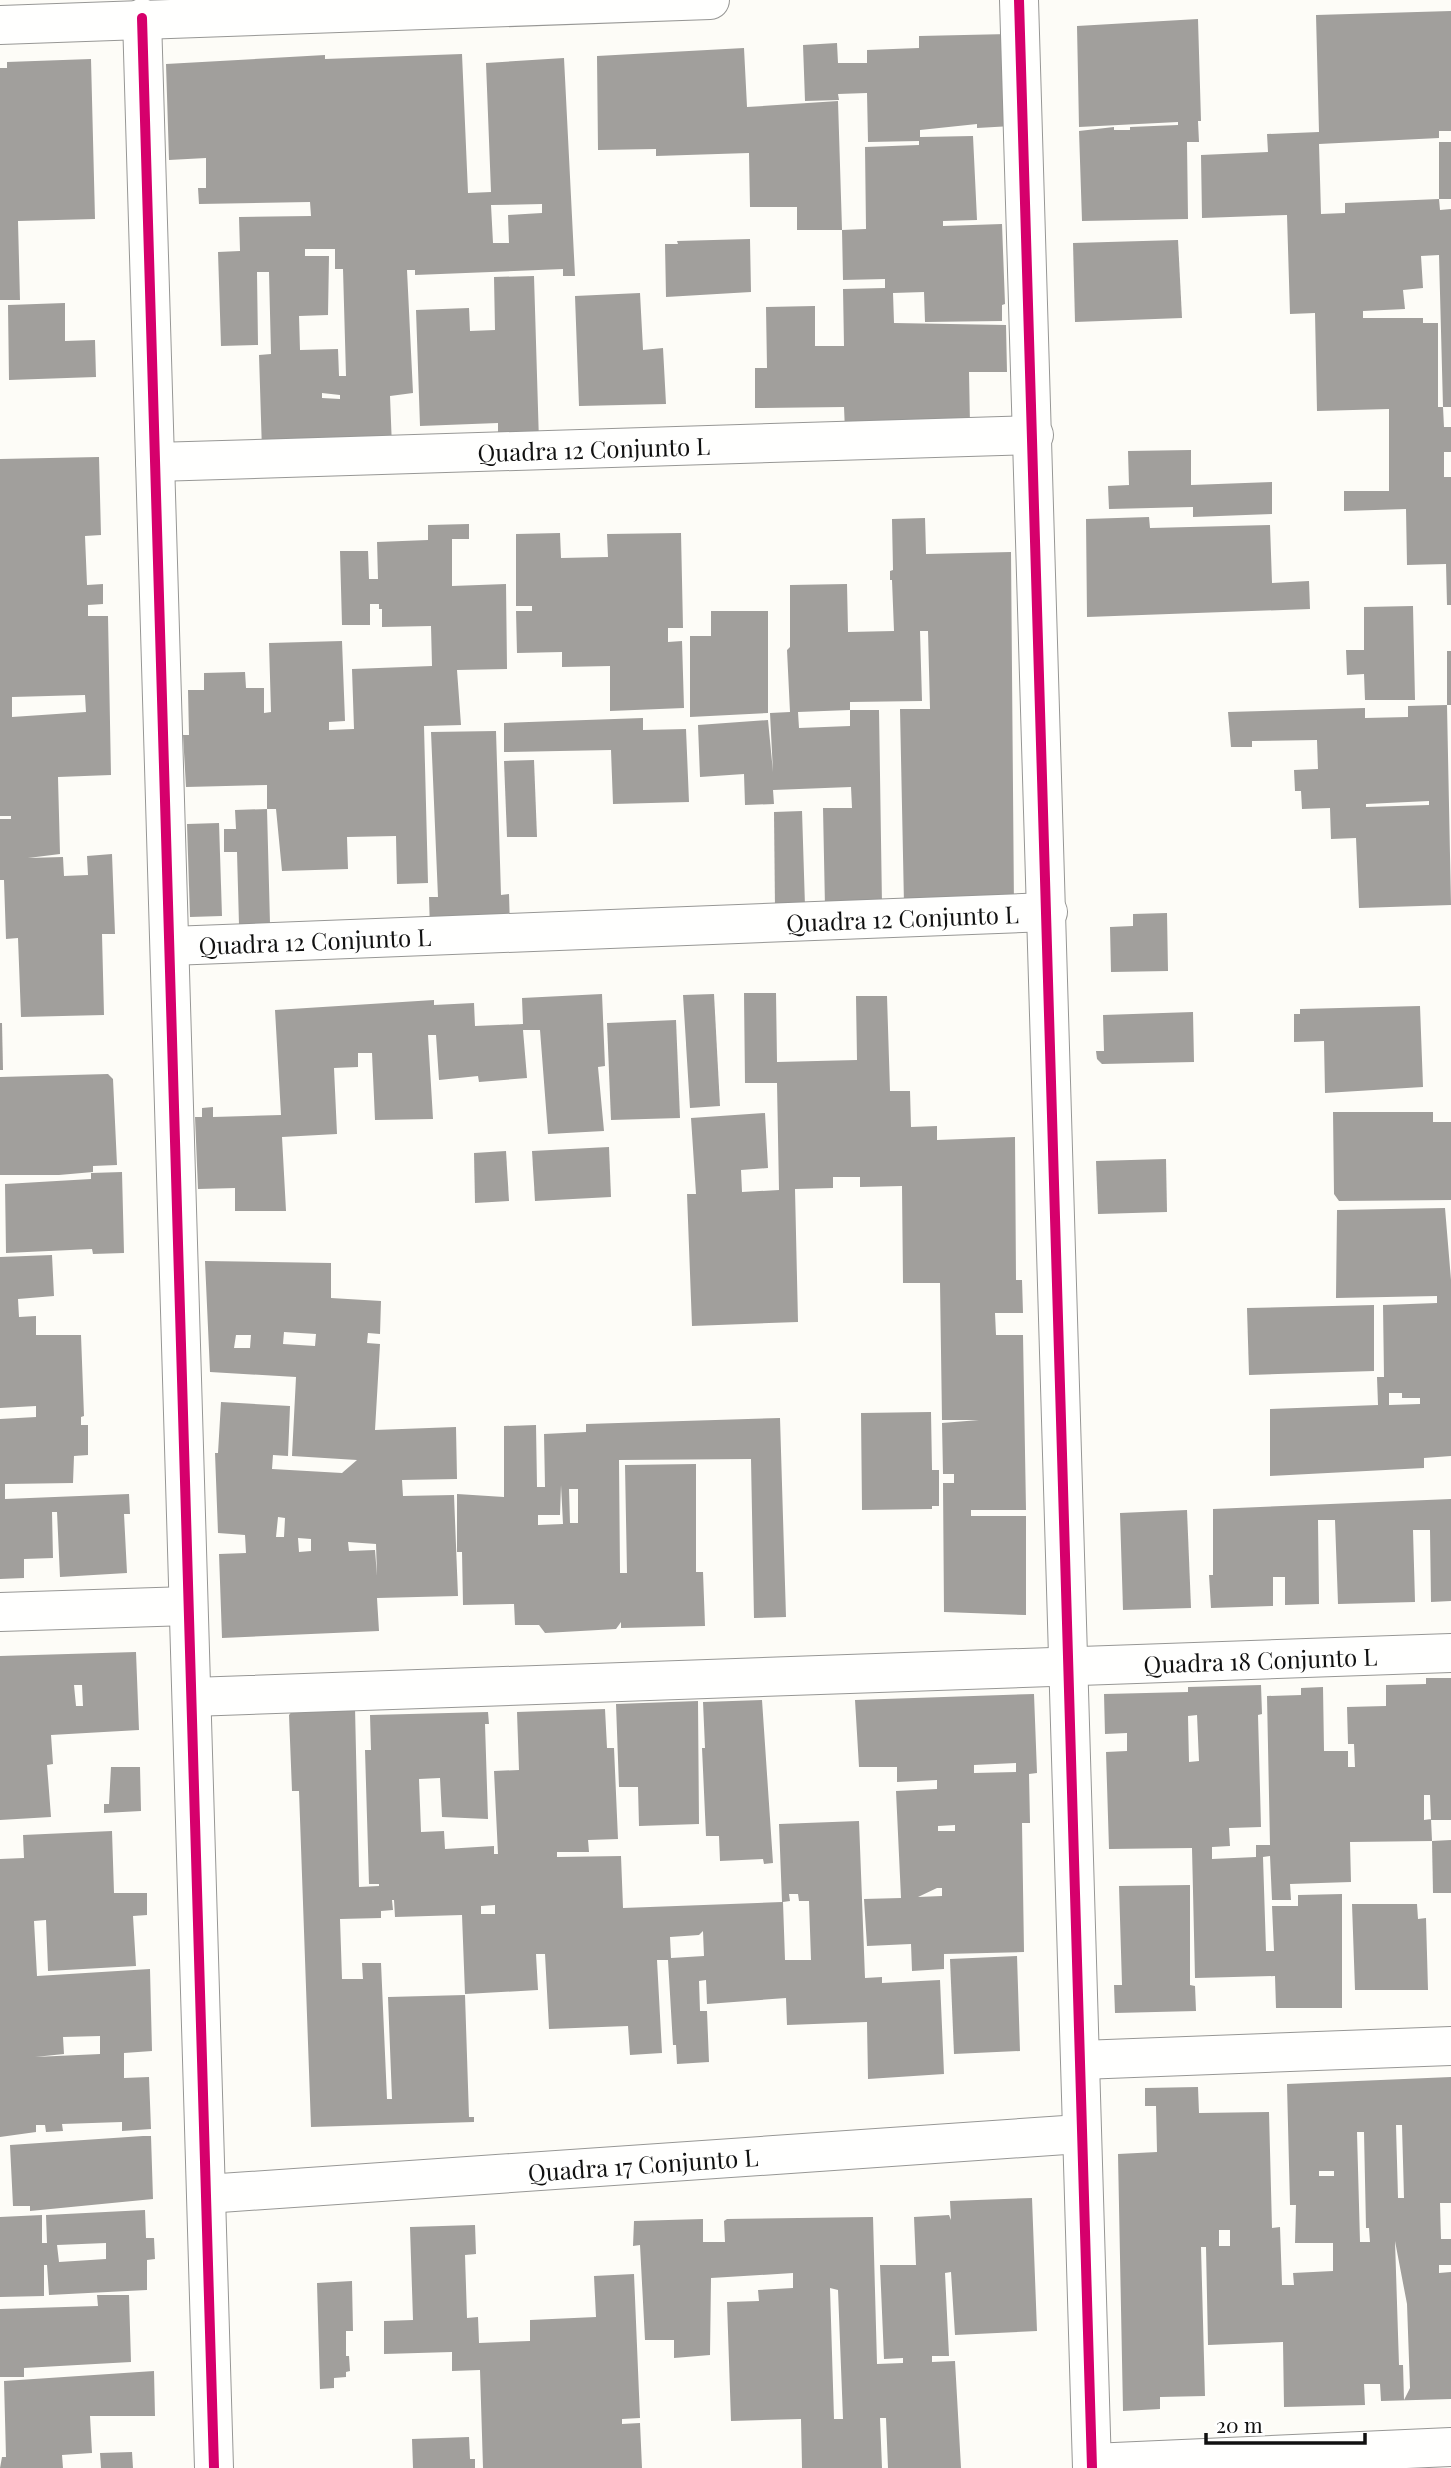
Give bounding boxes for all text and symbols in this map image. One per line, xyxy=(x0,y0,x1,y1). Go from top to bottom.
street label: Quadra 12 Conjunto L xyxy=(477,429,711,468)
street label: Quadra 12 Conjunto L xyxy=(785,897,1019,938)
street label: Quadra 12 Conjunto L xyxy=(198,920,432,961)
street label: Quadra 18 Conjunto L xyxy=(1143,1640,1378,1680)
street label: Quadra 17 Conjunto L xyxy=(527,2140,759,2188)
scale bar xyxy=(1206,2402,1365,2446)
text: 20 m xyxy=(1216,2410,1263,2438)

